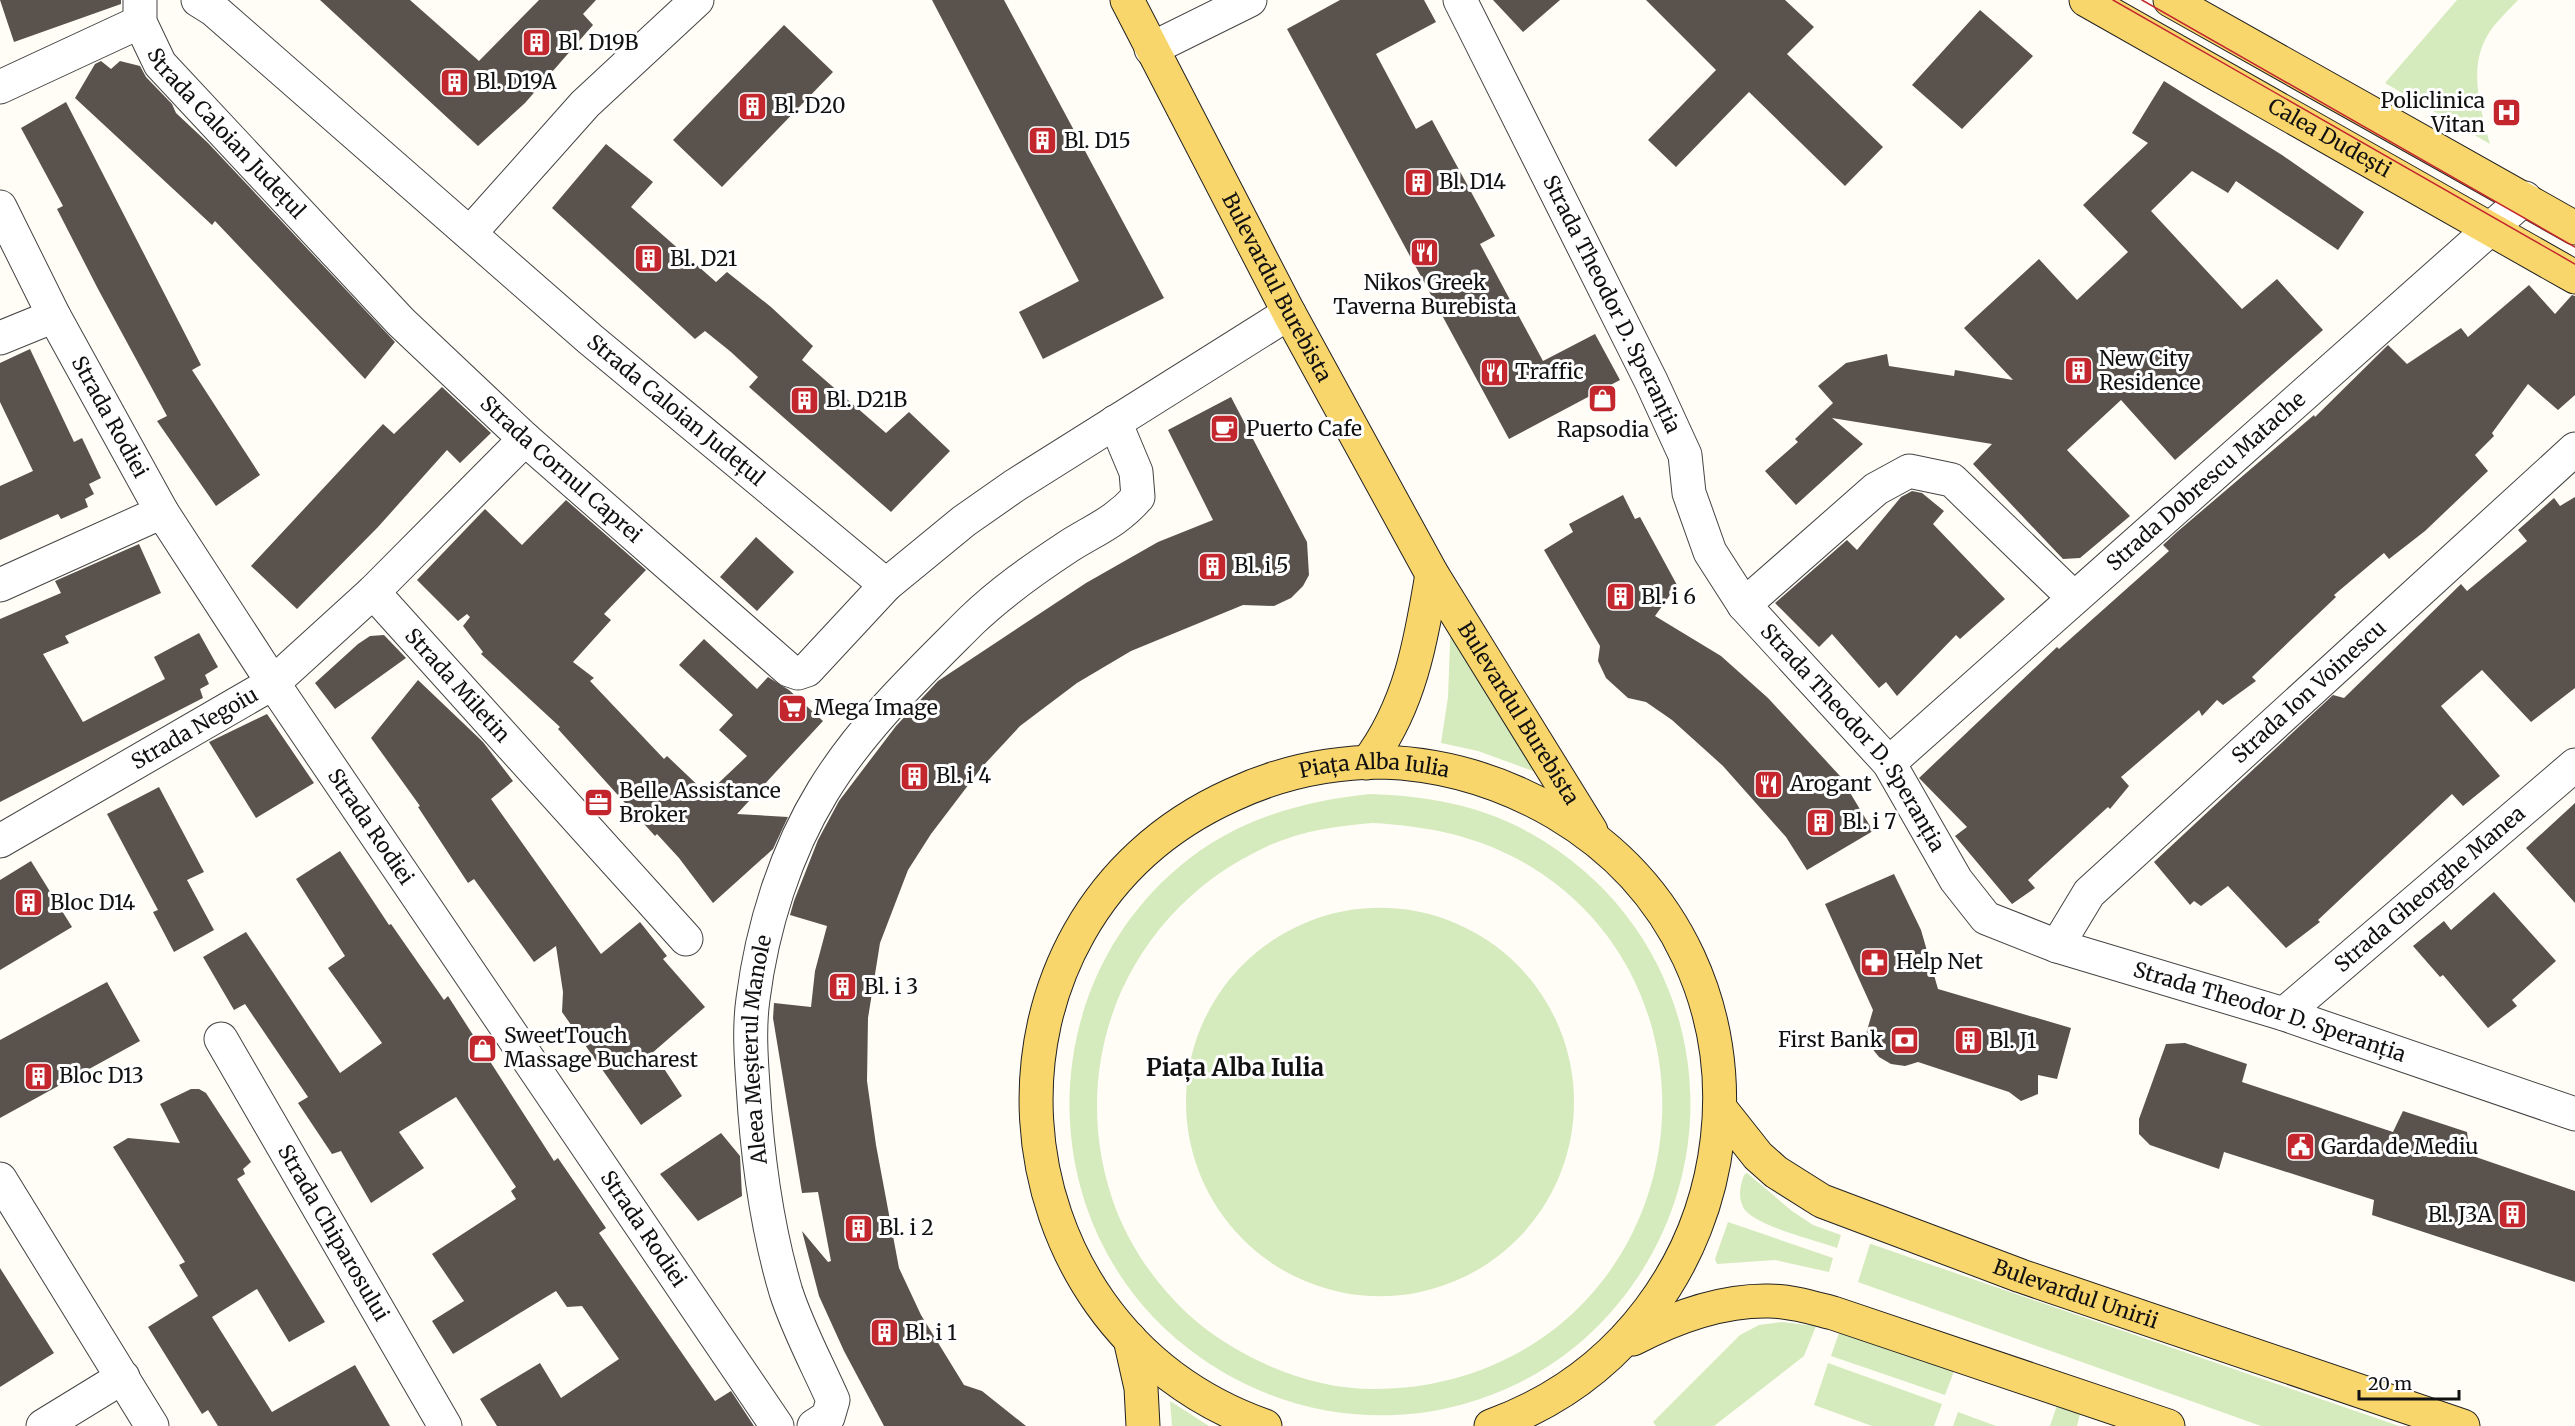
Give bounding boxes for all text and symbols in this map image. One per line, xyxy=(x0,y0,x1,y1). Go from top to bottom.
building icon: Bl. D19B xyxy=(521,27,553,59)
place label: Bl. D19B xyxy=(558,29,638,56)
street label: Strada Caloian Județul xyxy=(141,44,312,224)
building icon: Bl. D19A xyxy=(439,66,471,98)
place label: Bl. D19A xyxy=(476,68,557,95)
place label: Policlinica Vitan xyxy=(2380,87,2485,138)
building icon: Bl. D20 xyxy=(737,90,769,122)
place label: Bl. D20 xyxy=(774,92,845,119)
street label: Calea Dudești xyxy=(2263,92,2397,183)
hospital icon: Policlinica Vitan xyxy=(2490,97,2522,129)
building icon: Bl. D15 xyxy=(1027,125,1059,157)
place label: Bl. D15 xyxy=(1064,127,1131,154)
building icon: Bl. D14 xyxy=(1402,166,1434,198)
place label: Bl. D14 xyxy=(1439,168,1506,195)
street label: Strada Theodor D. Speranția xyxy=(1537,171,1687,437)
street label: Bulevardul Burebista xyxy=(1216,188,1338,386)
restaurant icon: Nikos Greek Taverna Burebista xyxy=(1409,236,1441,268)
building icon: Bl. D21 xyxy=(633,243,665,275)
place label: Bl. D21 xyxy=(670,245,737,272)
place label: Nikos Greek Taverna Burebista xyxy=(1333,269,1517,320)
street label: Strada Caloian Județul xyxy=(582,328,771,492)
place label: New City Residence xyxy=(2099,345,2201,396)
street label: Strada Rodiei xyxy=(66,351,155,483)
building icon: New City Residence xyxy=(2062,355,2094,387)
restaurant icon: Traffic xyxy=(1478,356,1510,388)
place label: Traffic xyxy=(1515,358,1584,385)
shop icon: Rapsodia xyxy=(1587,383,1619,415)
building icon: Bl. D21B xyxy=(789,384,821,416)
street label: Strada Dobrescu Matache xyxy=(2100,385,2311,577)
place label: Bl. D21B xyxy=(826,386,907,413)
street label: Strada Cornul Caprei xyxy=(475,390,648,548)
cafe icon: Puerto Cafe xyxy=(1209,413,1241,445)
place label: Puerto Cafe xyxy=(1246,415,1362,442)
place label: Rapsodia xyxy=(1557,416,1649,443)
building icon: Bl. i 5 xyxy=(1197,550,1229,582)
place label: Bl. i 5 xyxy=(1234,552,1289,579)
building icon: Bl. i 6 xyxy=(1604,581,1636,613)
place label: Bl. i 6 xyxy=(1641,583,1696,610)
street label: Strada Ion Voinescu xyxy=(2226,614,2392,769)
street label: Bulevardul Burebista xyxy=(1452,617,1585,810)
street label: Strada Theodor D. Speranția xyxy=(1755,618,1951,857)
street label: Strada Miletin xyxy=(399,623,516,748)
street label: Strada Negoiu xyxy=(126,681,263,775)
supermarket icon: Mega Image xyxy=(777,692,809,724)
place label: Mega Image xyxy=(814,694,938,721)
street label: Piața Alba Iulia xyxy=(1296,748,1452,784)
building icon: Bl. i 4 xyxy=(899,760,931,792)
place label: Bl. i 4 xyxy=(936,762,991,789)
street label: Strada Rodiei xyxy=(322,763,420,890)
restaurant icon: Arogant xyxy=(1753,768,1785,800)
place label: Arogant xyxy=(1789,770,1872,797)
place label: Belle Assistance Broker xyxy=(619,777,781,828)
office icon: Belle Assistance Broker xyxy=(582,787,614,819)
street label: Strada Gheorghe Manea xyxy=(2329,800,2530,978)
building icon: Bl. i 7 xyxy=(1805,806,1837,838)
place label: Bl. i 7 xyxy=(1842,808,1896,835)
building icon: Bloc D14 xyxy=(13,887,45,919)
place label: Bloc D14 xyxy=(50,889,135,916)
street label: Aleea Meșterul Manole xyxy=(737,932,777,1167)
pharmacy icon: Help Net xyxy=(1859,946,1891,978)
place label: Help Net xyxy=(1896,948,1983,975)
street label: Strada Theodor D. Speranția xyxy=(2130,956,2409,1068)
building icon: Bl. i 3 xyxy=(827,971,859,1003)
place label: Bl. i 3 xyxy=(864,973,918,1000)
place label: SweetTouch Massage Bucharest xyxy=(504,1022,698,1073)
bank icon: First Bank xyxy=(1888,1024,1920,1056)
building icon: Bl. J1 xyxy=(1952,1025,1984,1057)
place label: First Bank xyxy=(1778,1026,1884,1053)
place label: Bl. J1 xyxy=(1989,1027,2036,1054)
shop icon: SweetTouch Massage Bucharest xyxy=(467,1032,499,1064)
district label: Piața Alba Iulia xyxy=(1146,1052,1324,1083)
building icon: Bloc D13 xyxy=(22,1060,54,1092)
place label: Bloc D13 xyxy=(59,1062,144,1089)
public building icon: Garda de Mediu xyxy=(2284,1131,2316,1163)
place label: Garda de Mediu xyxy=(2321,1133,2479,1160)
street label: Strada Chiparosului xyxy=(272,1140,395,1326)
street label: Strada Rodiei xyxy=(595,1165,693,1292)
building icon: Bl. J3A xyxy=(2497,1199,2529,1231)
place label: Bl. J3A xyxy=(2428,1201,2492,1228)
building icon: Bl. i 2 xyxy=(842,1212,874,1244)
place label: Bl. i 2 xyxy=(879,1214,934,1241)
street label: Bulevardul Unirii xyxy=(1989,1253,2162,1335)
building icon: Bl. i 1 xyxy=(868,1317,900,1349)
place label: Bl. i 1 xyxy=(905,1319,957,1346)
scale bar xyxy=(2359,1363,2460,1401)
text: 20 m xyxy=(2368,1372,2412,1395)

